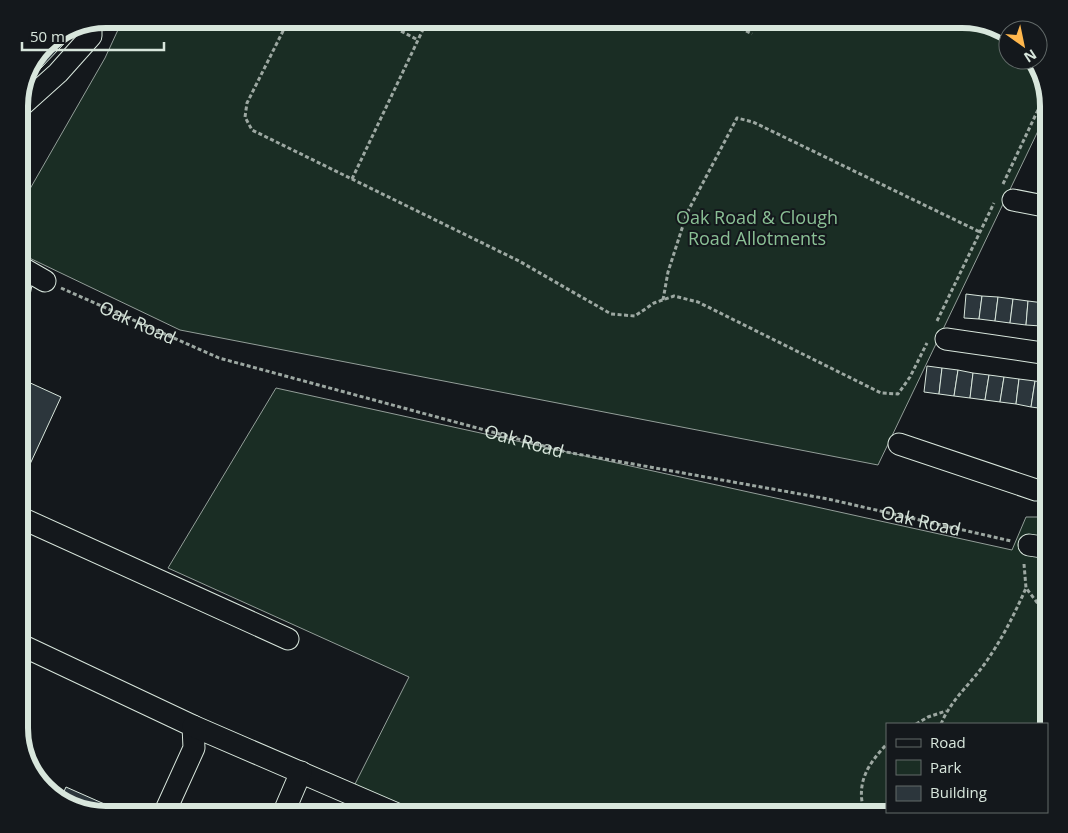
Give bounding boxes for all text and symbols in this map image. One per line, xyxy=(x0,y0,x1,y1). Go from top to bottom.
scale bar xyxy=(22,20,165,52)
north arrow xyxy=(998,20,1048,70)
text: 50 m xyxy=(30,26,65,46)
text: N xyxy=(1020,45,1040,67)
park label: Oak Road & Clough Road Allotments xyxy=(676,205,838,250)
street label: Oak Road xyxy=(96,295,180,349)
street label: Oak Road xyxy=(482,418,566,463)
street label: Oak Road xyxy=(879,500,963,541)
legend xyxy=(886,723,1048,813)
text: Road xyxy=(930,732,966,752)
text: Park xyxy=(930,757,961,777)
text: Building xyxy=(930,782,987,802)

